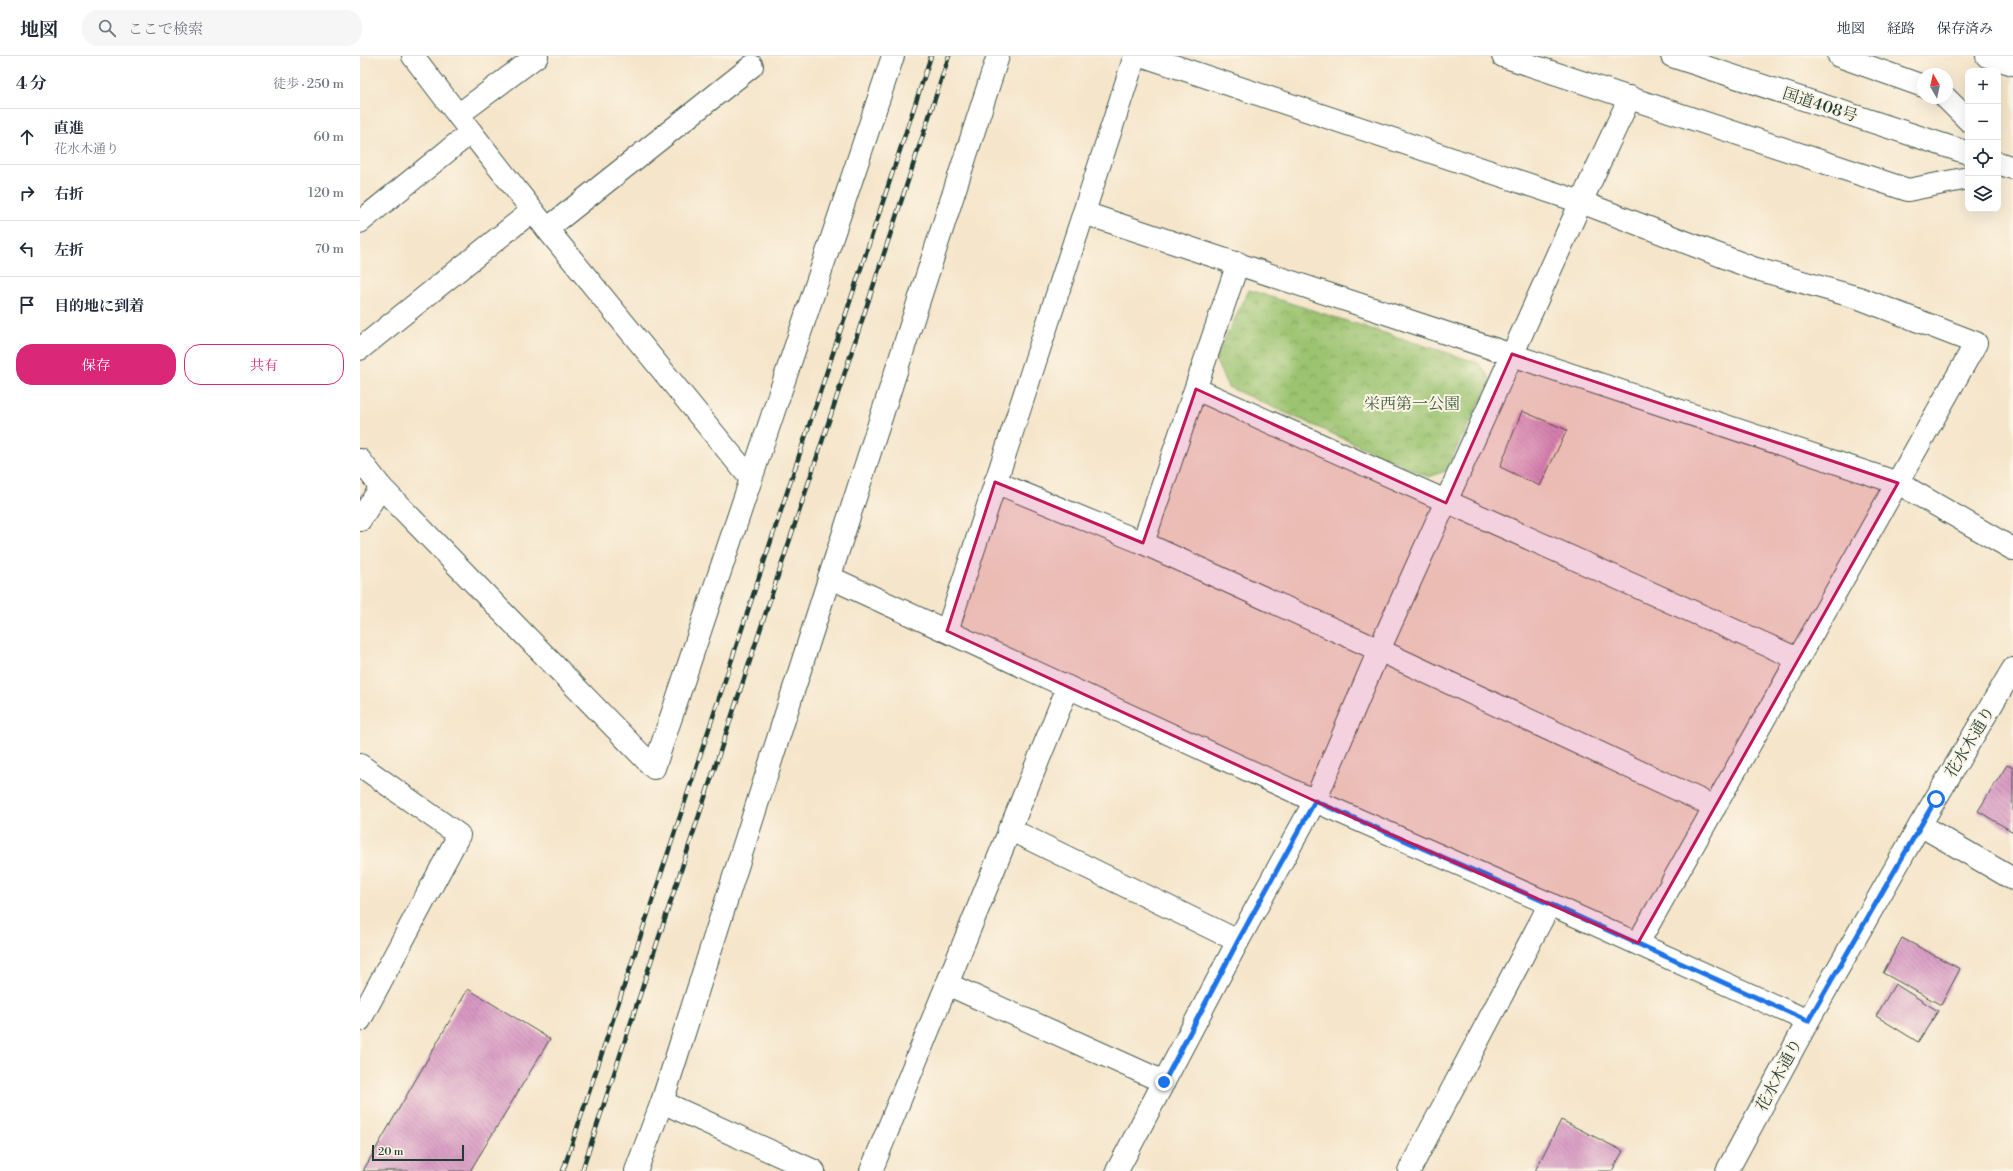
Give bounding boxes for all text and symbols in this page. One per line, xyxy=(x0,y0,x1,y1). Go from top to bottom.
search box xyxy=(82,10,362,46)
icon: search xyxy=(96,17,118,39)
text: 地図 xyxy=(20,18,58,42)
text: ここで検索 xyxy=(128,20,203,39)
text: 地図 xyxy=(1837,20,1865,38)
text: 経路 xyxy=(1887,20,1915,38)
text: 保存済み xyxy=(1937,20,1993,38)
north arrow xyxy=(1917,68,1953,104)
map controls xyxy=(1965,68,2001,212)
button: + xyxy=(1965,68,2001,104)
text: 4 分 xyxy=(16,73,47,95)
text: 徒歩 · 250 m xyxy=(273,76,344,92)
street label: 国道408号 xyxy=(1780,83,1860,127)
button: − xyxy=(1965,104,2001,140)
text: 直進 xyxy=(54,119,84,138)
icon: ahead xyxy=(16,126,38,148)
text: 60 m xyxy=(313,129,344,145)
button: locate xyxy=(1965,140,2001,176)
text: 花水木通り xyxy=(54,141,119,157)
button: layers xyxy=(1965,176,2001,212)
icon: right xyxy=(16,182,38,204)
text: 右折 xyxy=(54,185,84,204)
text: 120 m xyxy=(308,185,344,201)
icon: left xyxy=(16,238,38,260)
text: 左折 xyxy=(54,241,84,260)
text: 70 m xyxy=(315,241,344,257)
icon: arrive xyxy=(16,294,38,316)
text: 目的地に到着 xyxy=(54,297,144,316)
button: 保存 xyxy=(16,344,176,385)
button: 共有 xyxy=(184,344,344,385)
park label: 栄西第一公園 xyxy=(1364,394,1460,414)
street label: 花水木通り xyxy=(1941,703,1999,781)
route start xyxy=(1927,790,1945,808)
street label: 花水木通り xyxy=(1751,1035,1807,1115)
route end xyxy=(1155,1073,1173,1091)
scale bar xyxy=(372,1143,464,1162)
text: 20 m xyxy=(378,1145,403,1159)

